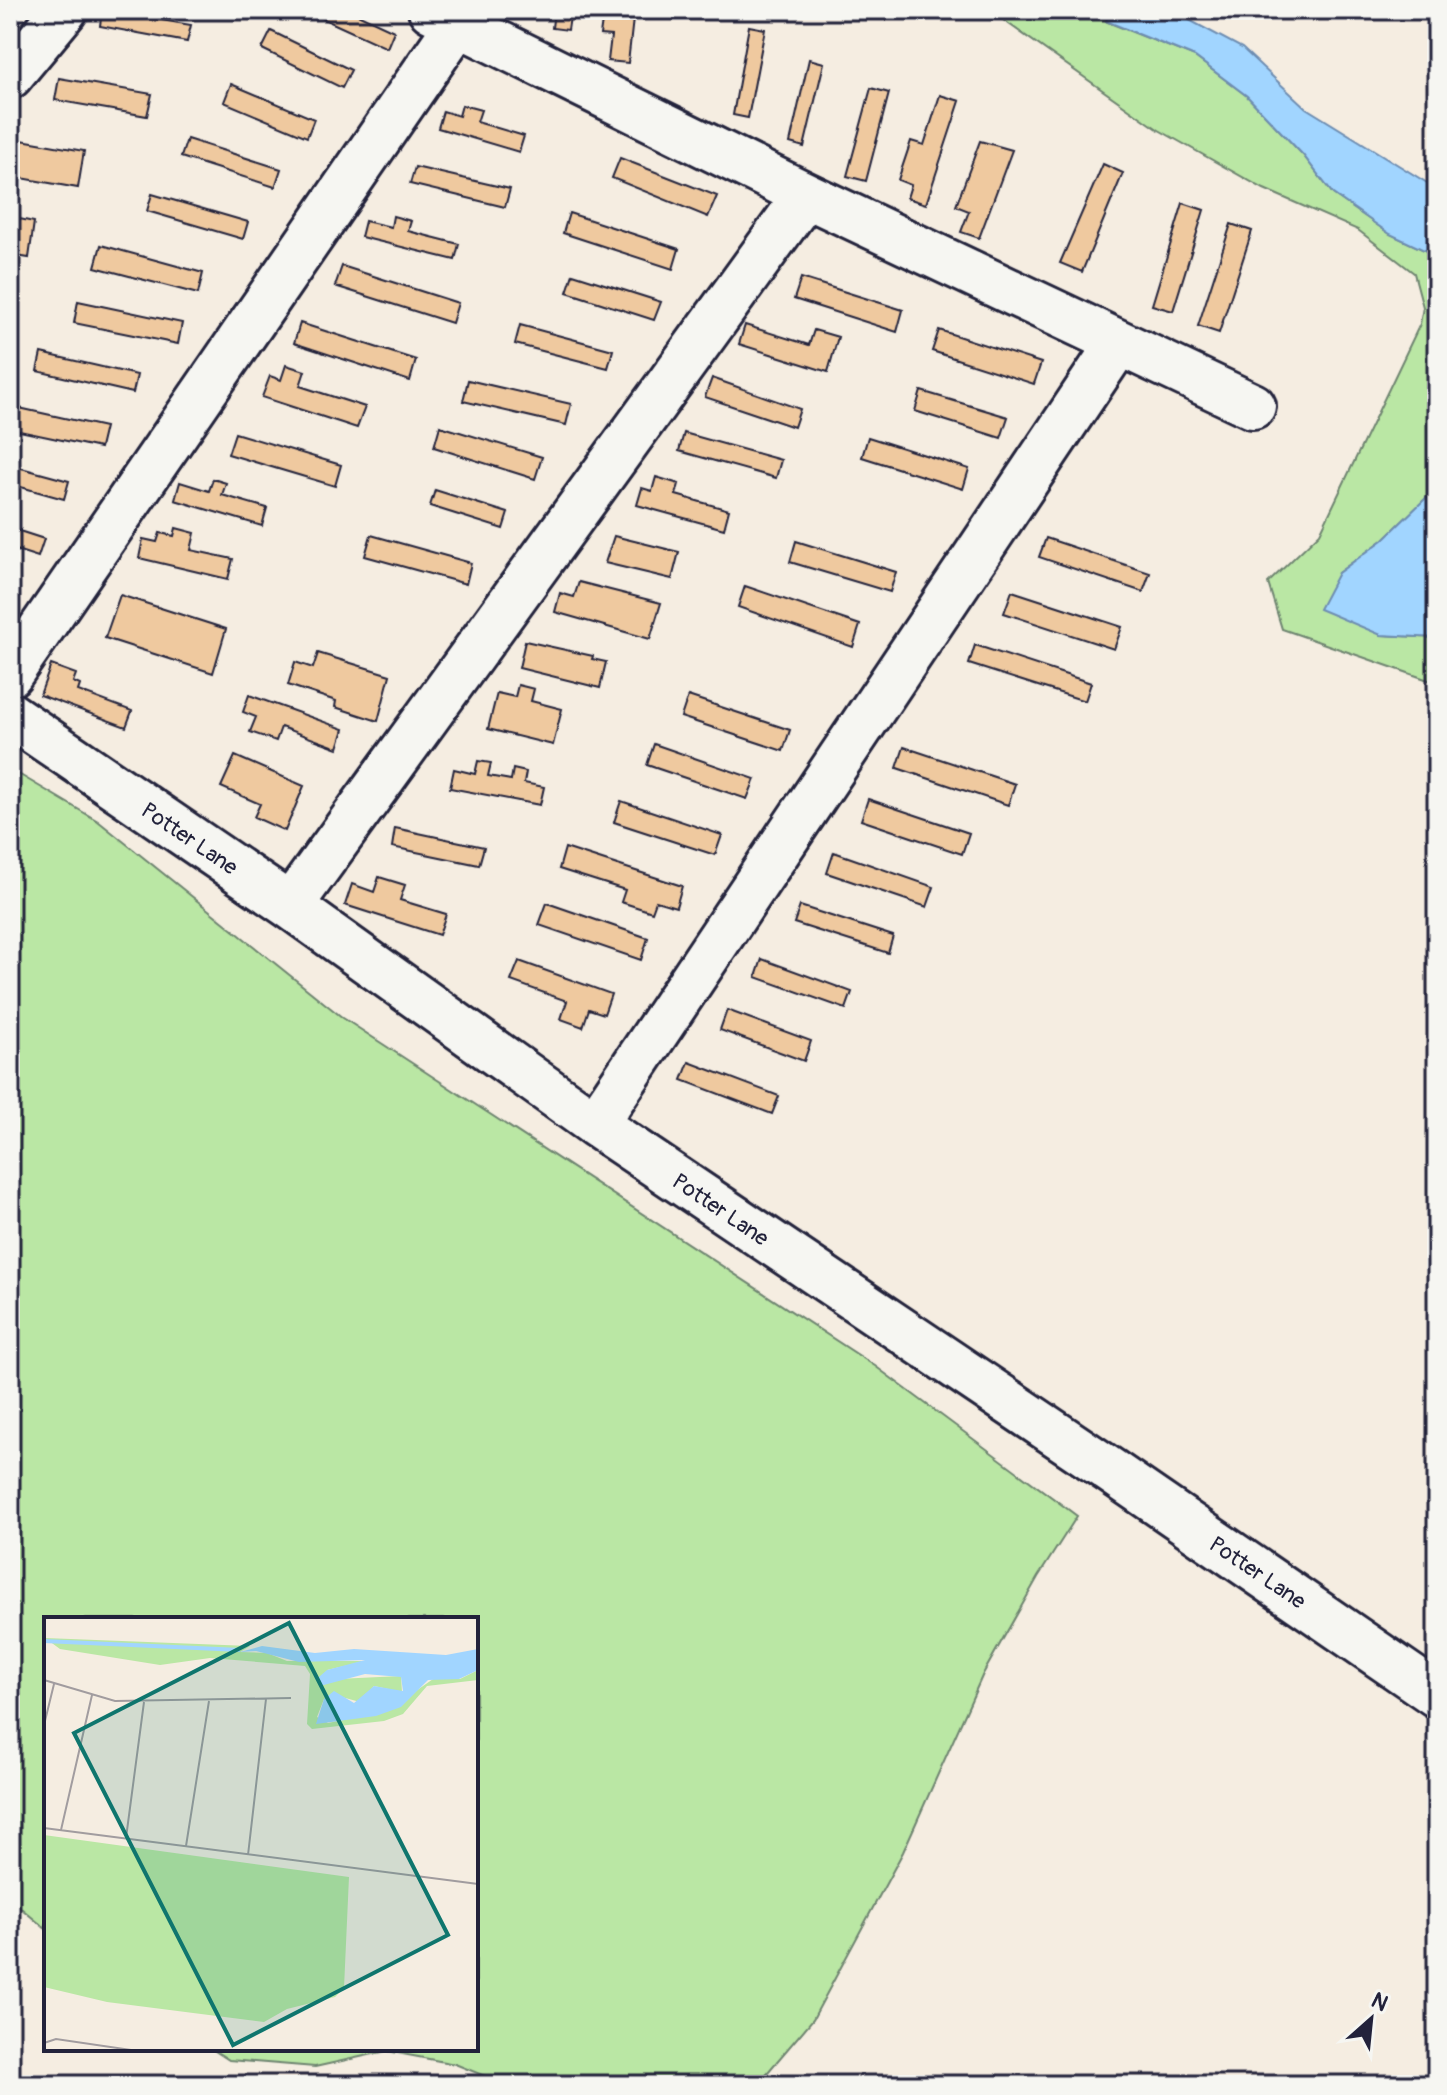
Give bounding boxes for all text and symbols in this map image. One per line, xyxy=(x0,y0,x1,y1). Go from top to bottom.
street label: Potter Lane xyxy=(136,796,243,881)
street label: Potter Lane xyxy=(667,1167,774,1252)
street label: Potter Lane xyxy=(1204,1530,1311,1615)
inset map xyxy=(44,1617,478,2051)
north arrow xyxy=(1331,1979,1411,2059)
text: N xyxy=(1367,1986,1393,2018)

